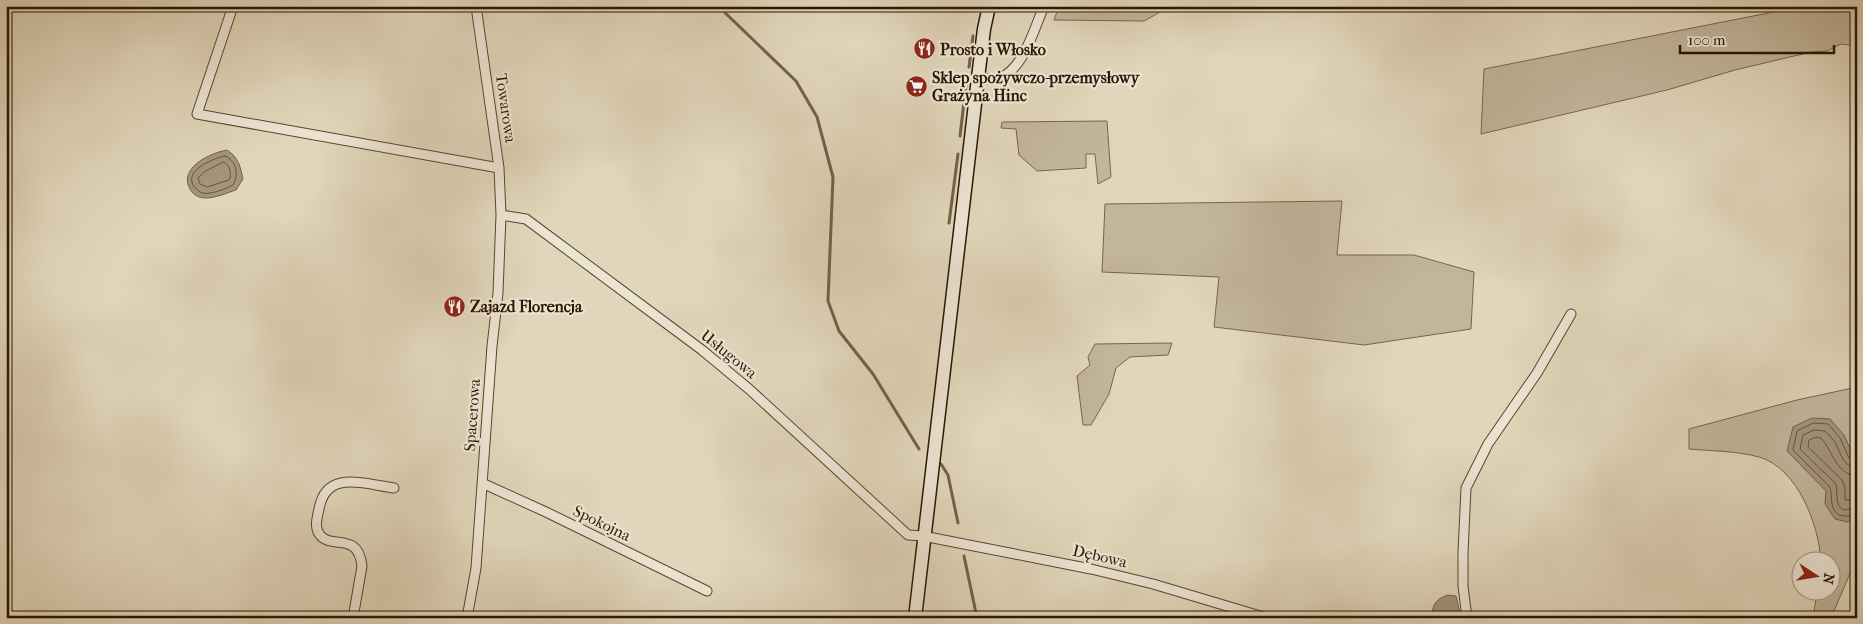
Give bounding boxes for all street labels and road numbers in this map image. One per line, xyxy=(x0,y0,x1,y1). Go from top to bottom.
street label: Towarowa xyxy=(492,72,520,144)
street label: Usługowa xyxy=(697,326,762,383)
street label: Spacerowa xyxy=(460,377,484,452)
street label: Spokojna xyxy=(570,501,634,545)
street label: Dębowa xyxy=(1071,541,1130,572)

